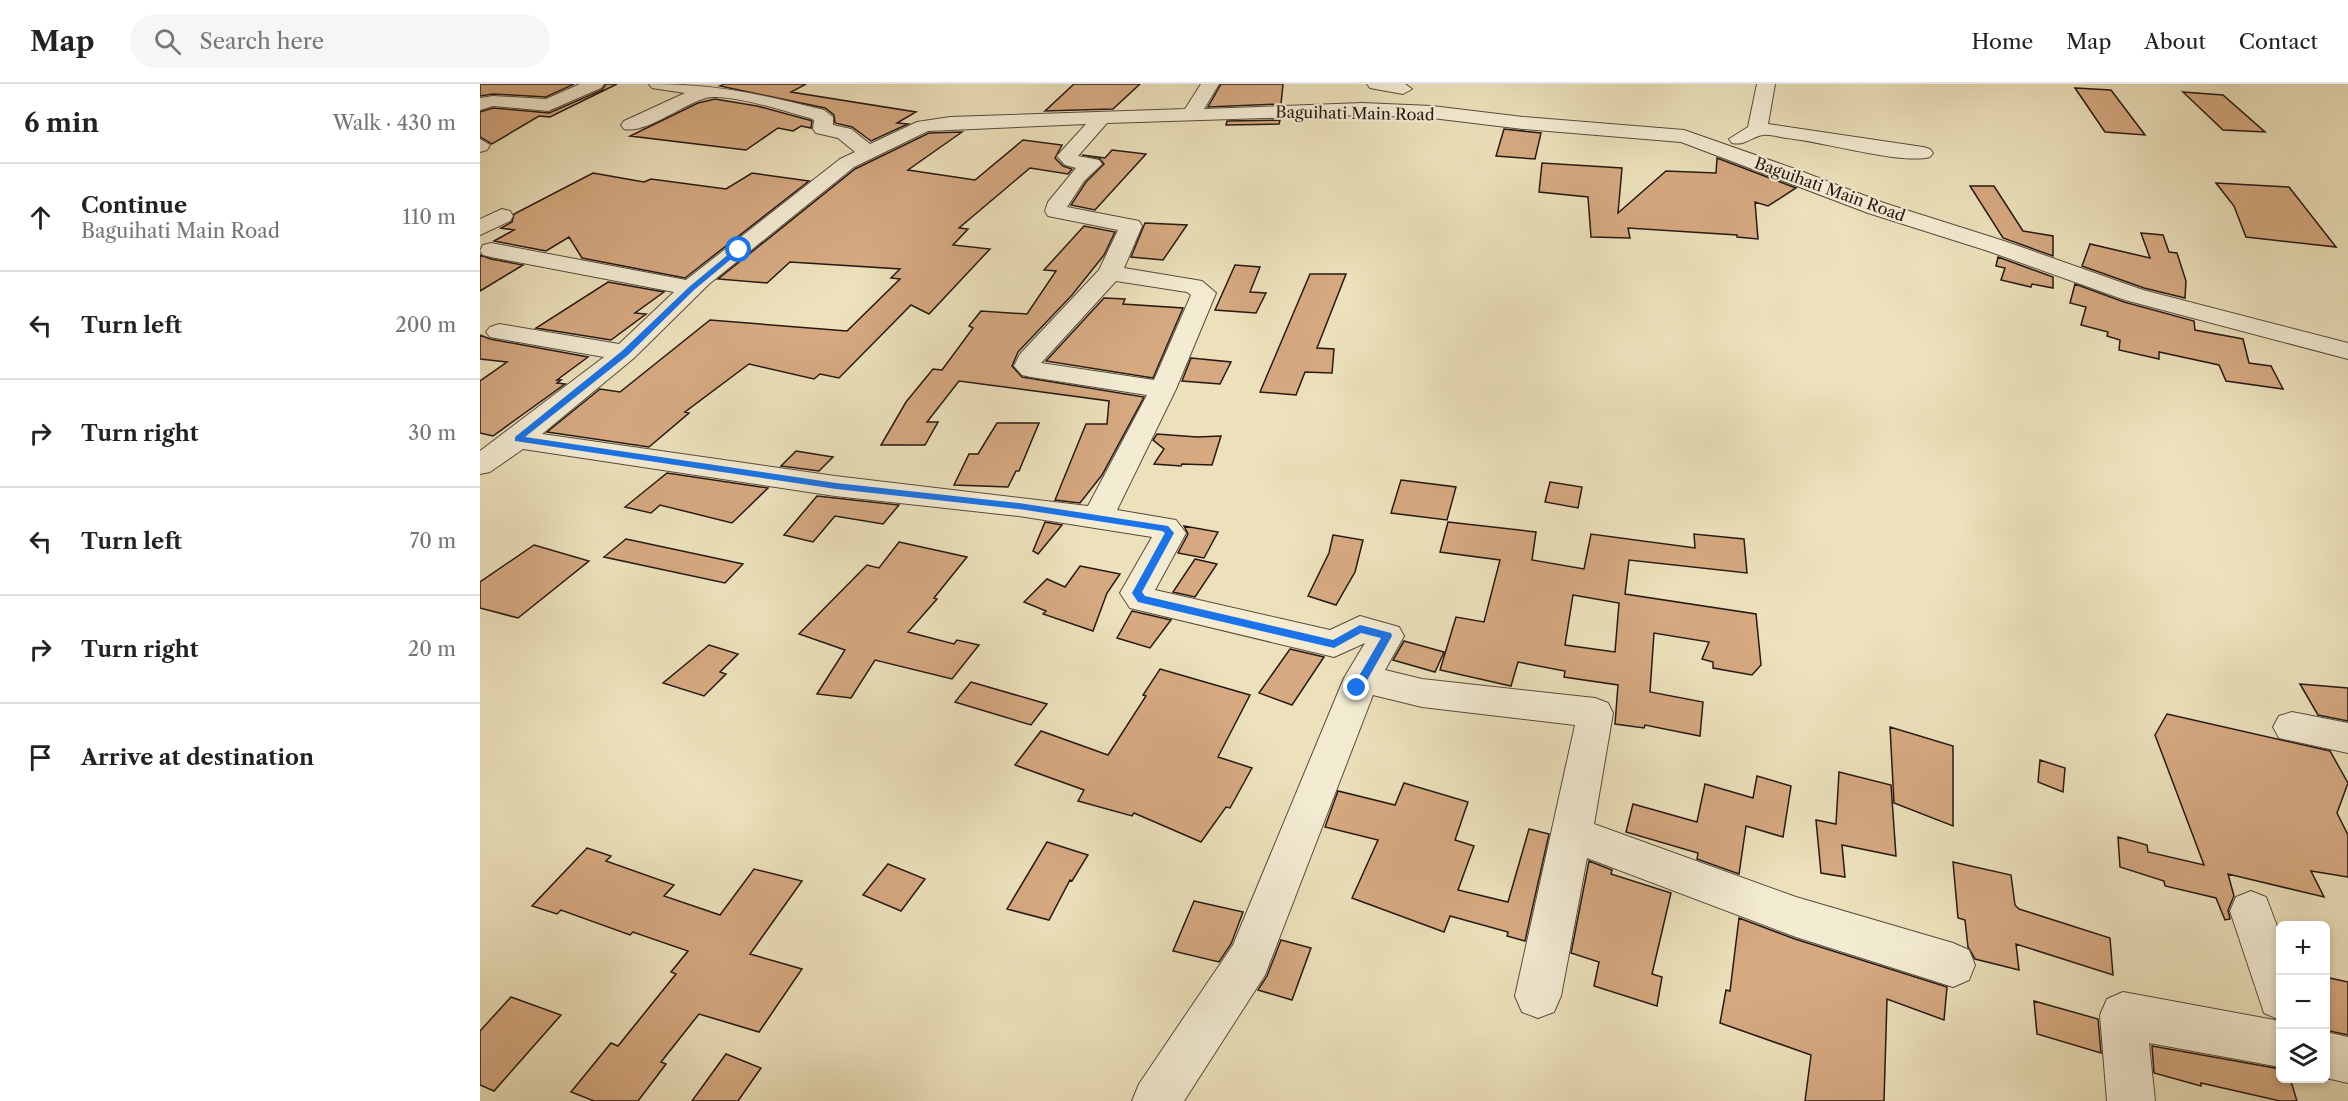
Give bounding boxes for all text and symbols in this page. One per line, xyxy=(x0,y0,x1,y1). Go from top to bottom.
search box xyxy=(130,14,550,68)
text: Map xyxy=(30,24,94,58)
icon: search xyxy=(151,25,184,58)
text: Search here xyxy=(199,28,324,55)
text: Home xyxy=(1972,29,2033,54)
text: Map xyxy=(2066,29,2111,54)
text: About xyxy=(2144,29,2206,54)
text: Contact xyxy=(2239,29,2318,54)
street label: Baguihati Main Road xyxy=(1275,102,1435,124)
text: 6 min xyxy=(24,107,99,139)
text: Walk · 430 m xyxy=(333,111,456,135)
street label: Baguihati Main Road xyxy=(1752,152,1908,226)
text: Continue xyxy=(81,192,187,219)
icon: ahead xyxy=(24,201,57,234)
text: 110 m xyxy=(403,205,456,229)
text: Baguihati Main Road xyxy=(81,219,280,243)
route start xyxy=(725,236,751,262)
icon: left xyxy=(24,309,57,342)
text: Turn left xyxy=(81,312,182,339)
text: 200 m xyxy=(395,313,456,337)
icon: right xyxy=(24,417,57,450)
text: Turn right xyxy=(81,420,199,447)
text: 30 m xyxy=(408,421,456,445)
icon: left xyxy=(24,525,57,558)
text: Turn left xyxy=(81,528,182,555)
text: 70 m xyxy=(410,529,456,553)
icon: right xyxy=(24,633,57,666)
text: Turn right xyxy=(81,636,199,663)
text: 20 m xyxy=(408,637,456,661)
route end xyxy=(1343,674,1369,700)
icon: arrive xyxy=(24,741,57,774)
text: Arrive at destination xyxy=(81,744,314,771)
map controls xyxy=(2276,921,2330,1083)
button: + xyxy=(2276,921,2330,975)
button: − xyxy=(2276,975,2330,1029)
button: layers xyxy=(2276,1029,2330,1083)

